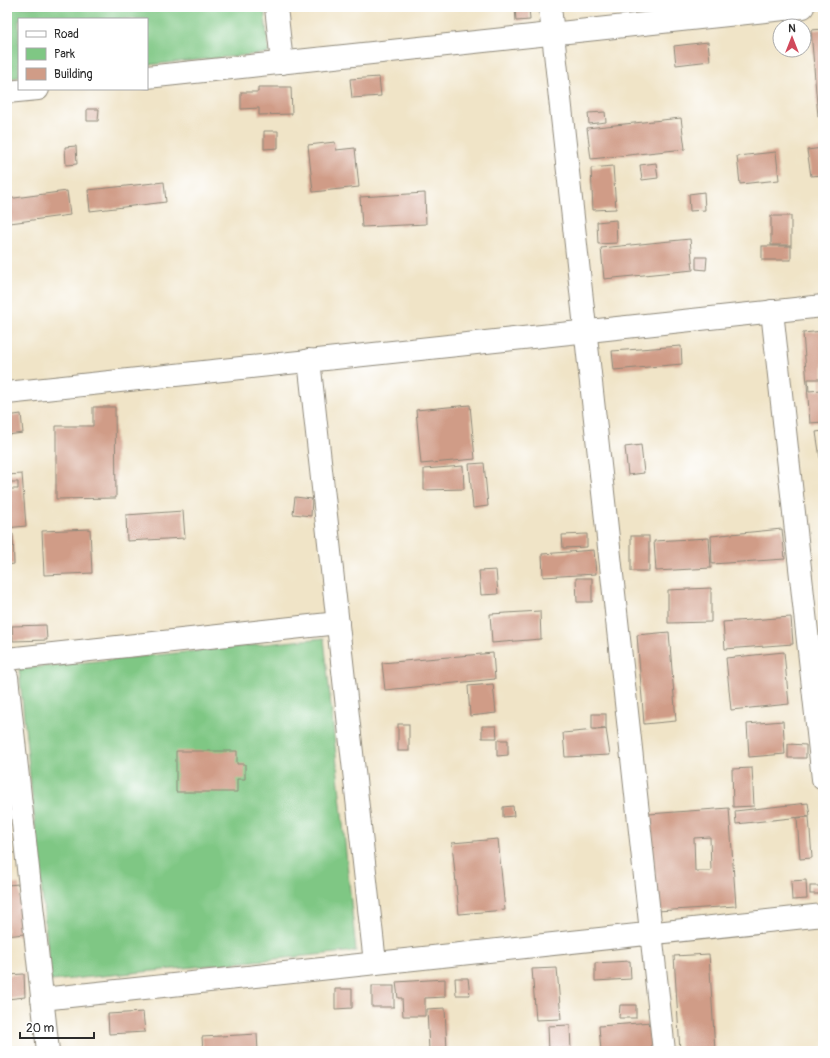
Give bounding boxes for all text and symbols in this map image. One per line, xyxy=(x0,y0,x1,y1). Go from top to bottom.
legend xyxy=(18,18,148,90)
north arrow xyxy=(772,18,812,58)
text: N xyxy=(788,22,796,35)
text: Road xyxy=(54,27,79,42)
text: Park xyxy=(54,47,75,62)
text: Building xyxy=(54,67,93,82)
scale bar xyxy=(20,1014,94,1040)
text: 20 m xyxy=(26,1021,55,1036)

